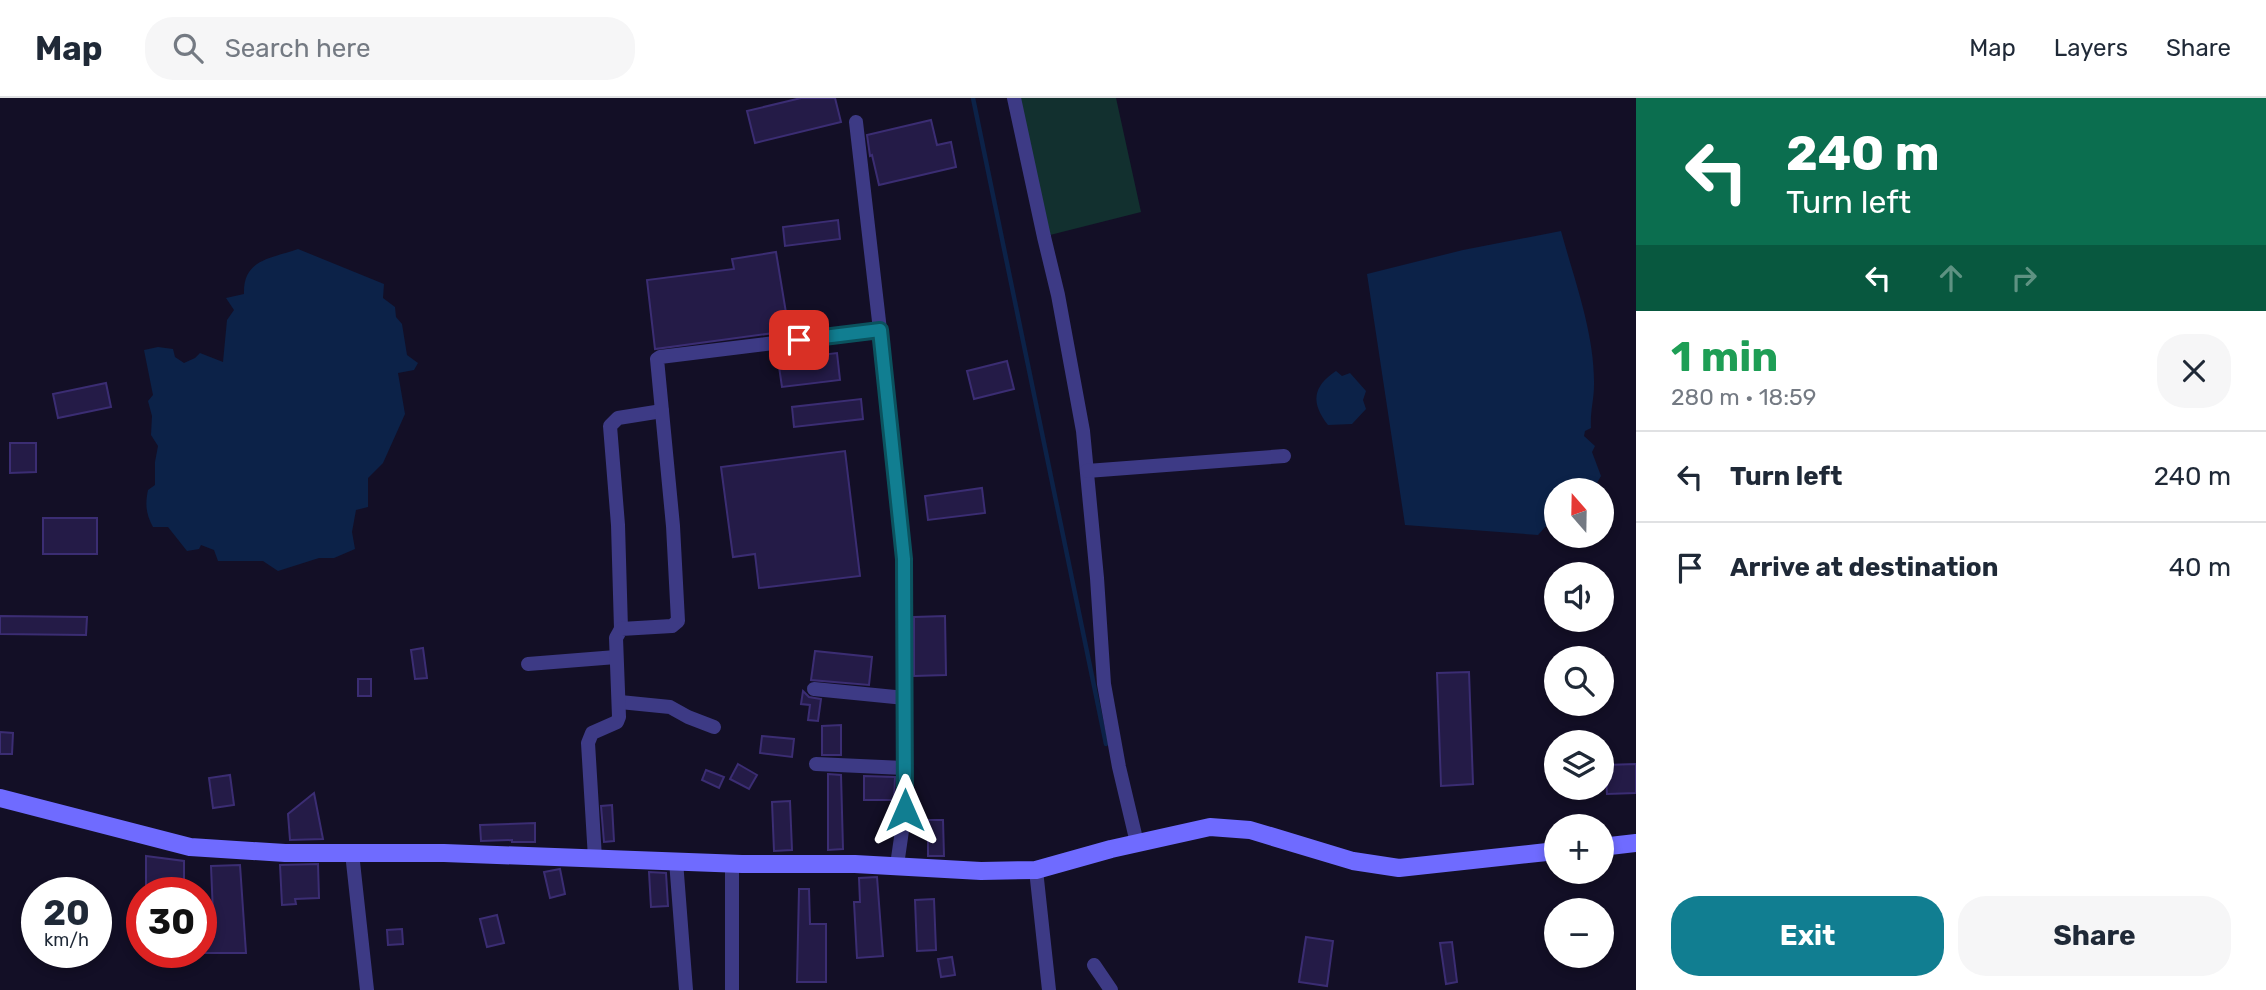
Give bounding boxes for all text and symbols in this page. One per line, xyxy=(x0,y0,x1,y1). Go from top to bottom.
search box xyxy=(145,17,635,80)
text: Map xyxy=(35,29,103,68)
icon: search xyxy=(169,29,207,67)
text: Search here xyxy=(225,33,370,64)
text: Map xyxy=(1969,34,2016,62)
text: Layers xyxy=(2054,34,2128,62)
text: Share xyxy=(2166,34,2231,62)
text: 240 m xyxy=(1786,124,1940,182)
icon: left xyxy=(1671,126,1762,217)
text: Turn left xyxy=(1786,183,1911,221)
icon: left xyxy=(1859,259,1897,297)
icon: ahead xyxy=(1932,259,1970,297)
icon: right xyxy=(2005,259,2043,297)
pin xyxy=(769,310,829,370)
icon: arrive xyxy=(780,321,818,359)
text: 1 min xyxy=(1671,332,1778,382)
button: close xyxy=(2157,334,2231,408)
text: 280 m · 18:59 xyxy=(1671,383,1816,411)
icon: left xyxy=(1671,458,1709,496)
text: Turn left xyxy=(1730,461,1842,492)
text: 240 m xyxy=(2154,461,2231,492)
north arrow xyxy=(1544,478,1614,548)
map controls xyxy=(1544,478,1614,968)
icon: arrive xyxy=(1671,549,1709,587)
text: Arrive at destination xyxy=(1730,552,1998,583)
text: 40 m xyxy=(2169,552,2231,583)
button: sound xyxy=(1544,562,1614,632)
button: search xyxy=(1544,646,1614,716)
button: layers xyxy=(1544,730,1614,800)
position arrow xyxy=(868,773,942,847)
button: + xyxy=(1544,814,1614,884)
speed limit sign: 30 xyxy=(126,877,217,968)
text: 20 xyxy=(43,892,90,934)
button: Exit xyxy=(1671,896,1944,976)
button: Share xyxy=(1958,896,2231,976)
button: − xyxy=(1544,898,1614,968)
text: km/h xyxy=(44,929,89,951)

